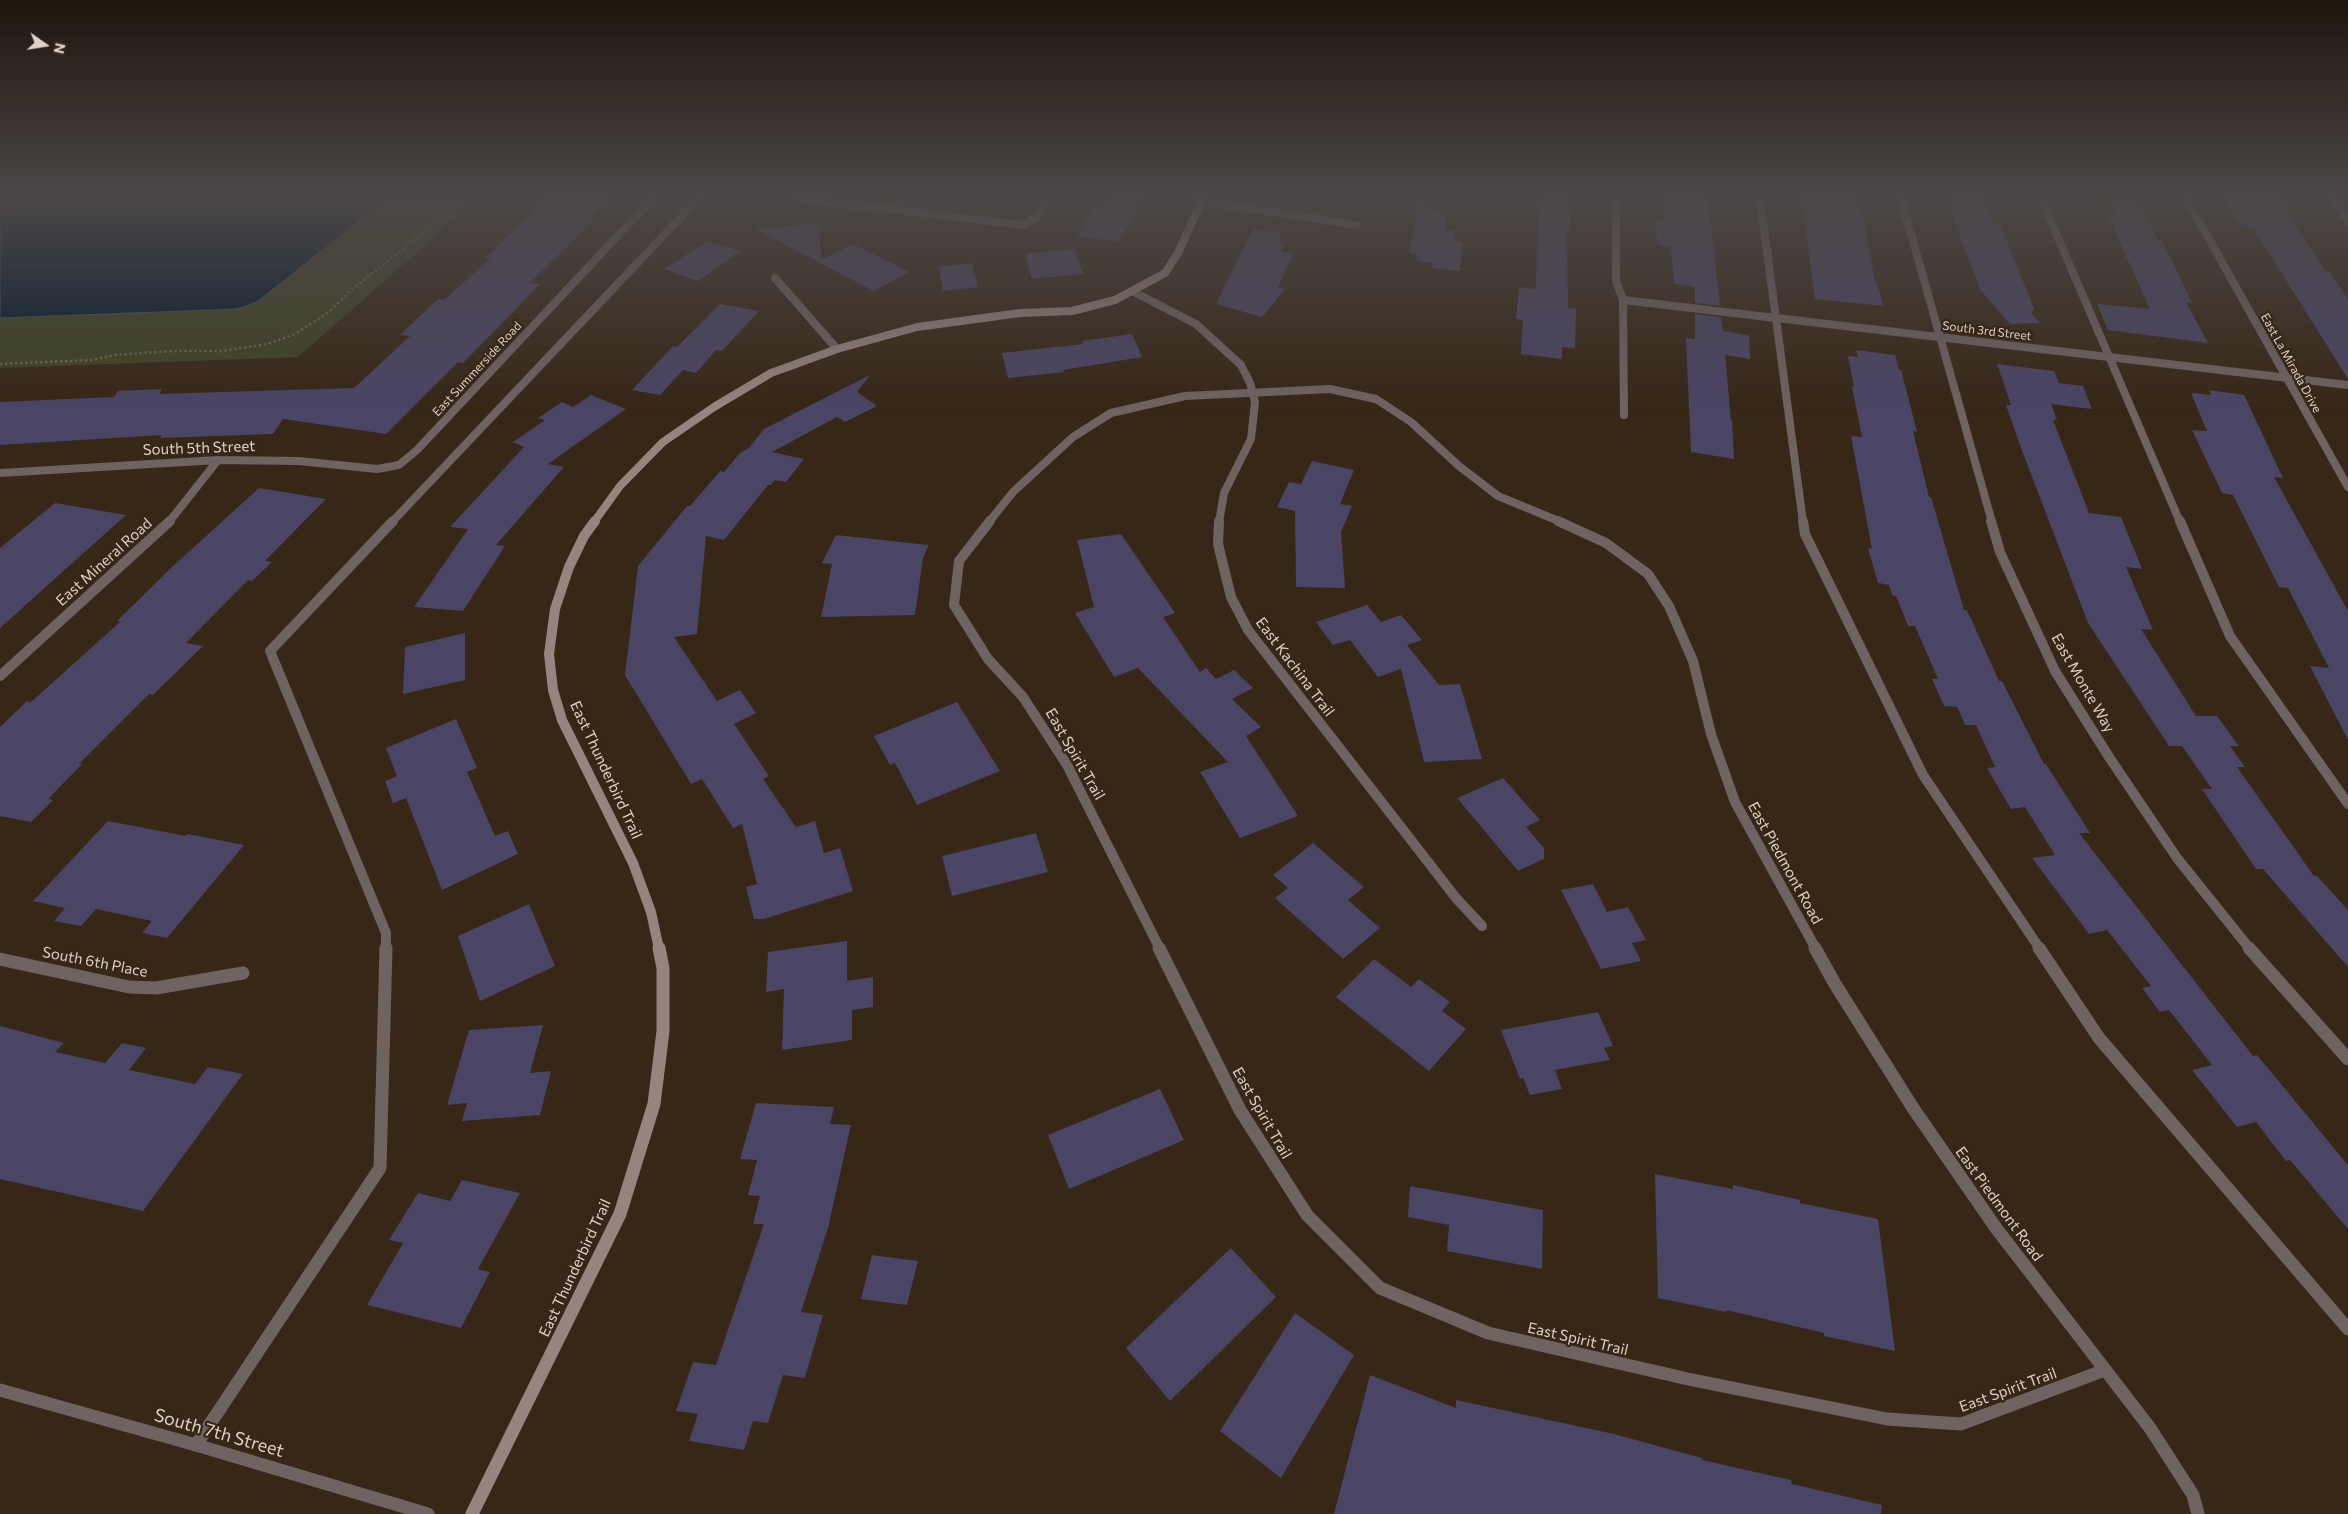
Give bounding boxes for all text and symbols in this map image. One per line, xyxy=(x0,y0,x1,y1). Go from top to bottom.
north arrow xyxy=(20,20,70,70)
text: N xyxy=(51,41,70,56)
street label: East La Mirada Drive xyxy=(2258,311,2324,415)
street label: South 3rd Street xyxy=(1942,318,2032,344)
street label: East Summerside Road xyxy=(430,319,524,419)
street label: South 5th Street xyxy=(143,437,255,459)
street label: East Mineral Road xyxy=(52,514,156,610)
street label: East Kachina Trail xyxy=(1252,614,1338,720)
street label: East Monte Way xyxy=(2047,630,2119,736)
street label: East Thunderbird Trail xyxy=(566,698,646,842)
street label: East Spirit Trail xyxy=(1042,705,1108,803)
street label: East Piedmont Road xyxy=(1744,799,1826,927)
street label: South 6th Place xyxy=(41,943,149,981)
street label: East Spirit Trail xyxy=(1229,1064,1295,1162)
street label: East Piedmont Road xyxy=(1951,1143,2047,1265)
street label: East Thunderbird Trail xyxy=(535,1196,615,1340)
street label: East Spirit Trail xyxy=(1526,1319,1630,1359)
street label: East Spirit Trail xyxy=(1957,1364,2059,1416)
street label: South 7th Street xyxy=(152,1404,286,1462)

